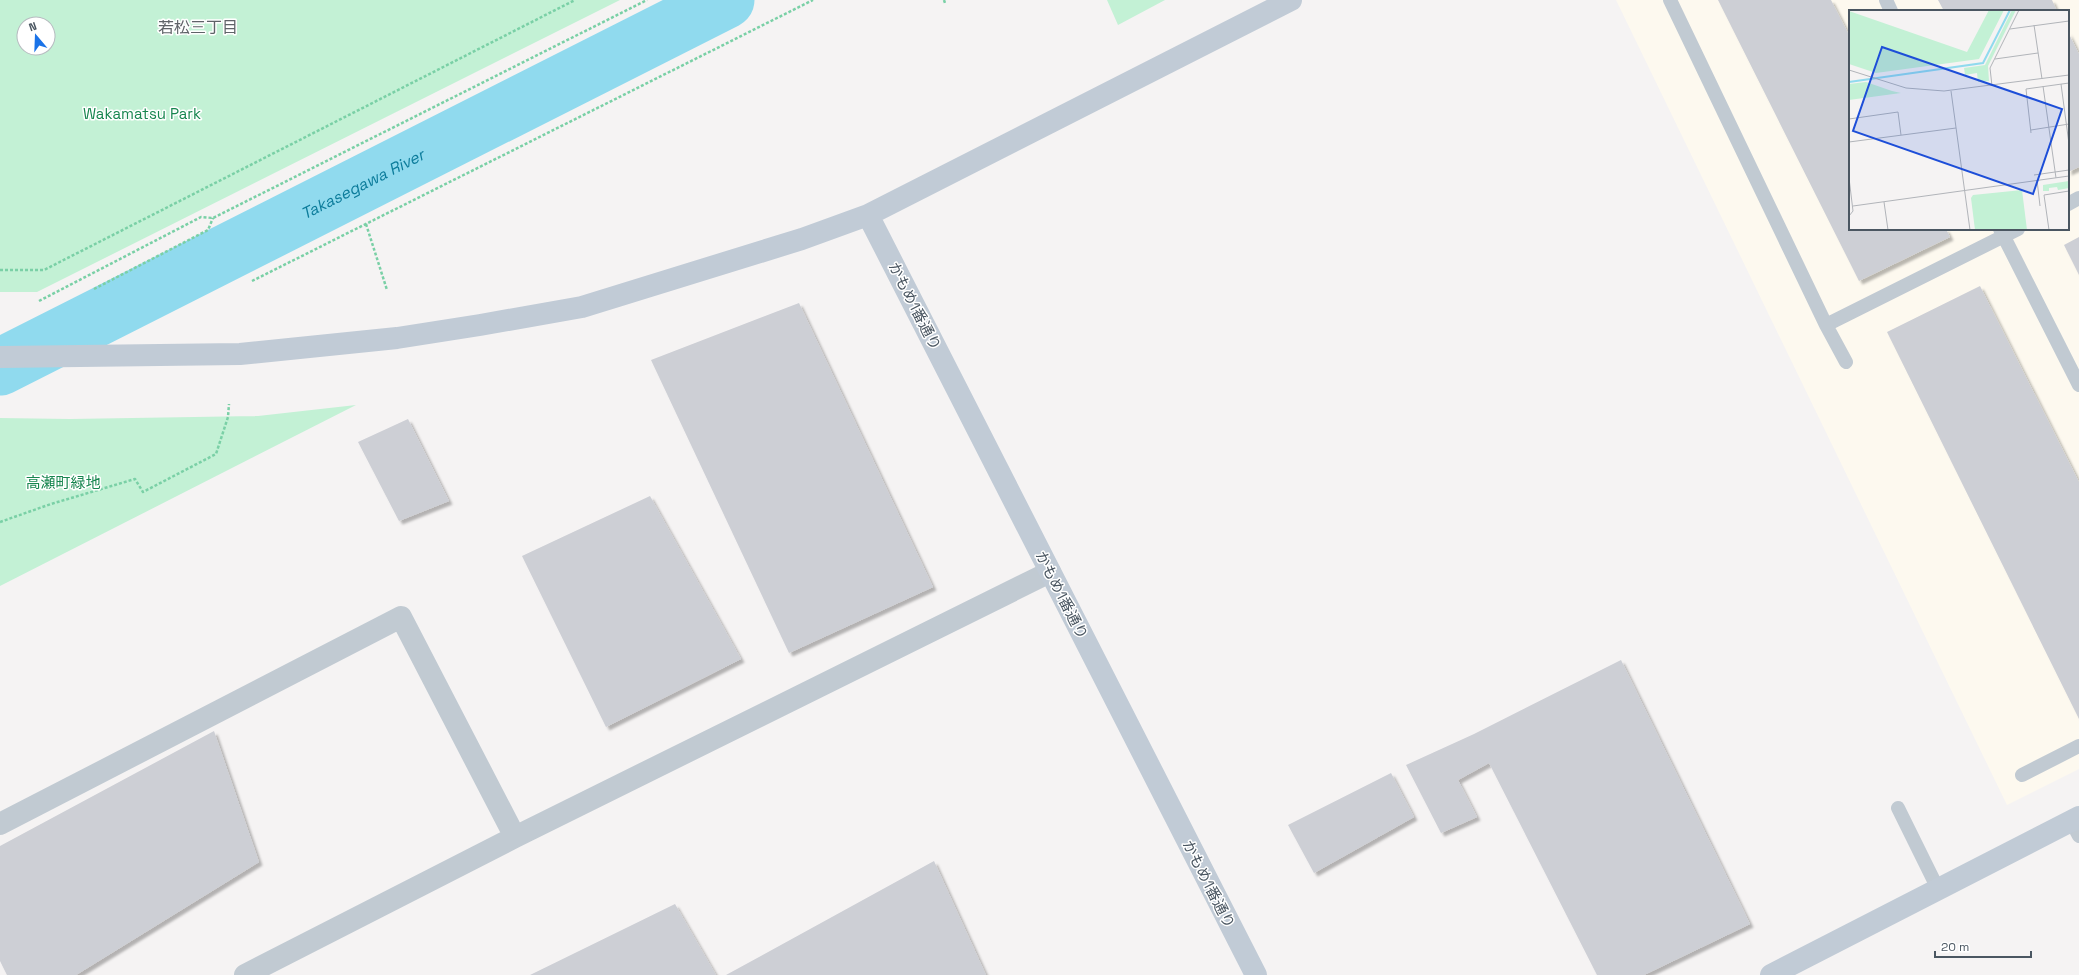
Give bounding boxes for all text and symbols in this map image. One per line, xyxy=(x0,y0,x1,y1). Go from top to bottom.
inset map xyxy=(1849,10,2069,230)
north arrow xyxy=(16,16,56,56)
district label: 若松三丁目 xyxy=(158,17,238,38)
text: N xyxy=(27,19,39,34)
park label: Wakamatsu Park xyxy=(83,104,201,123)
water label: Takasegawa River xyxy=(297,143,429,224)
street label: かもめ1番通り xyxy=(885,259,945,353)
park label: 高瀬町緑地 xyxy=(25,473,101,492)
street label: かもめ1番通り xyxy=(1032,548,1092,642)
street label: かもめ1番通り xyxy=(1179,837,1239,931)
scale bar xyxy=(1935,933,2031,959)
text: 20 m xyxy=(1941,939,1969,955)

